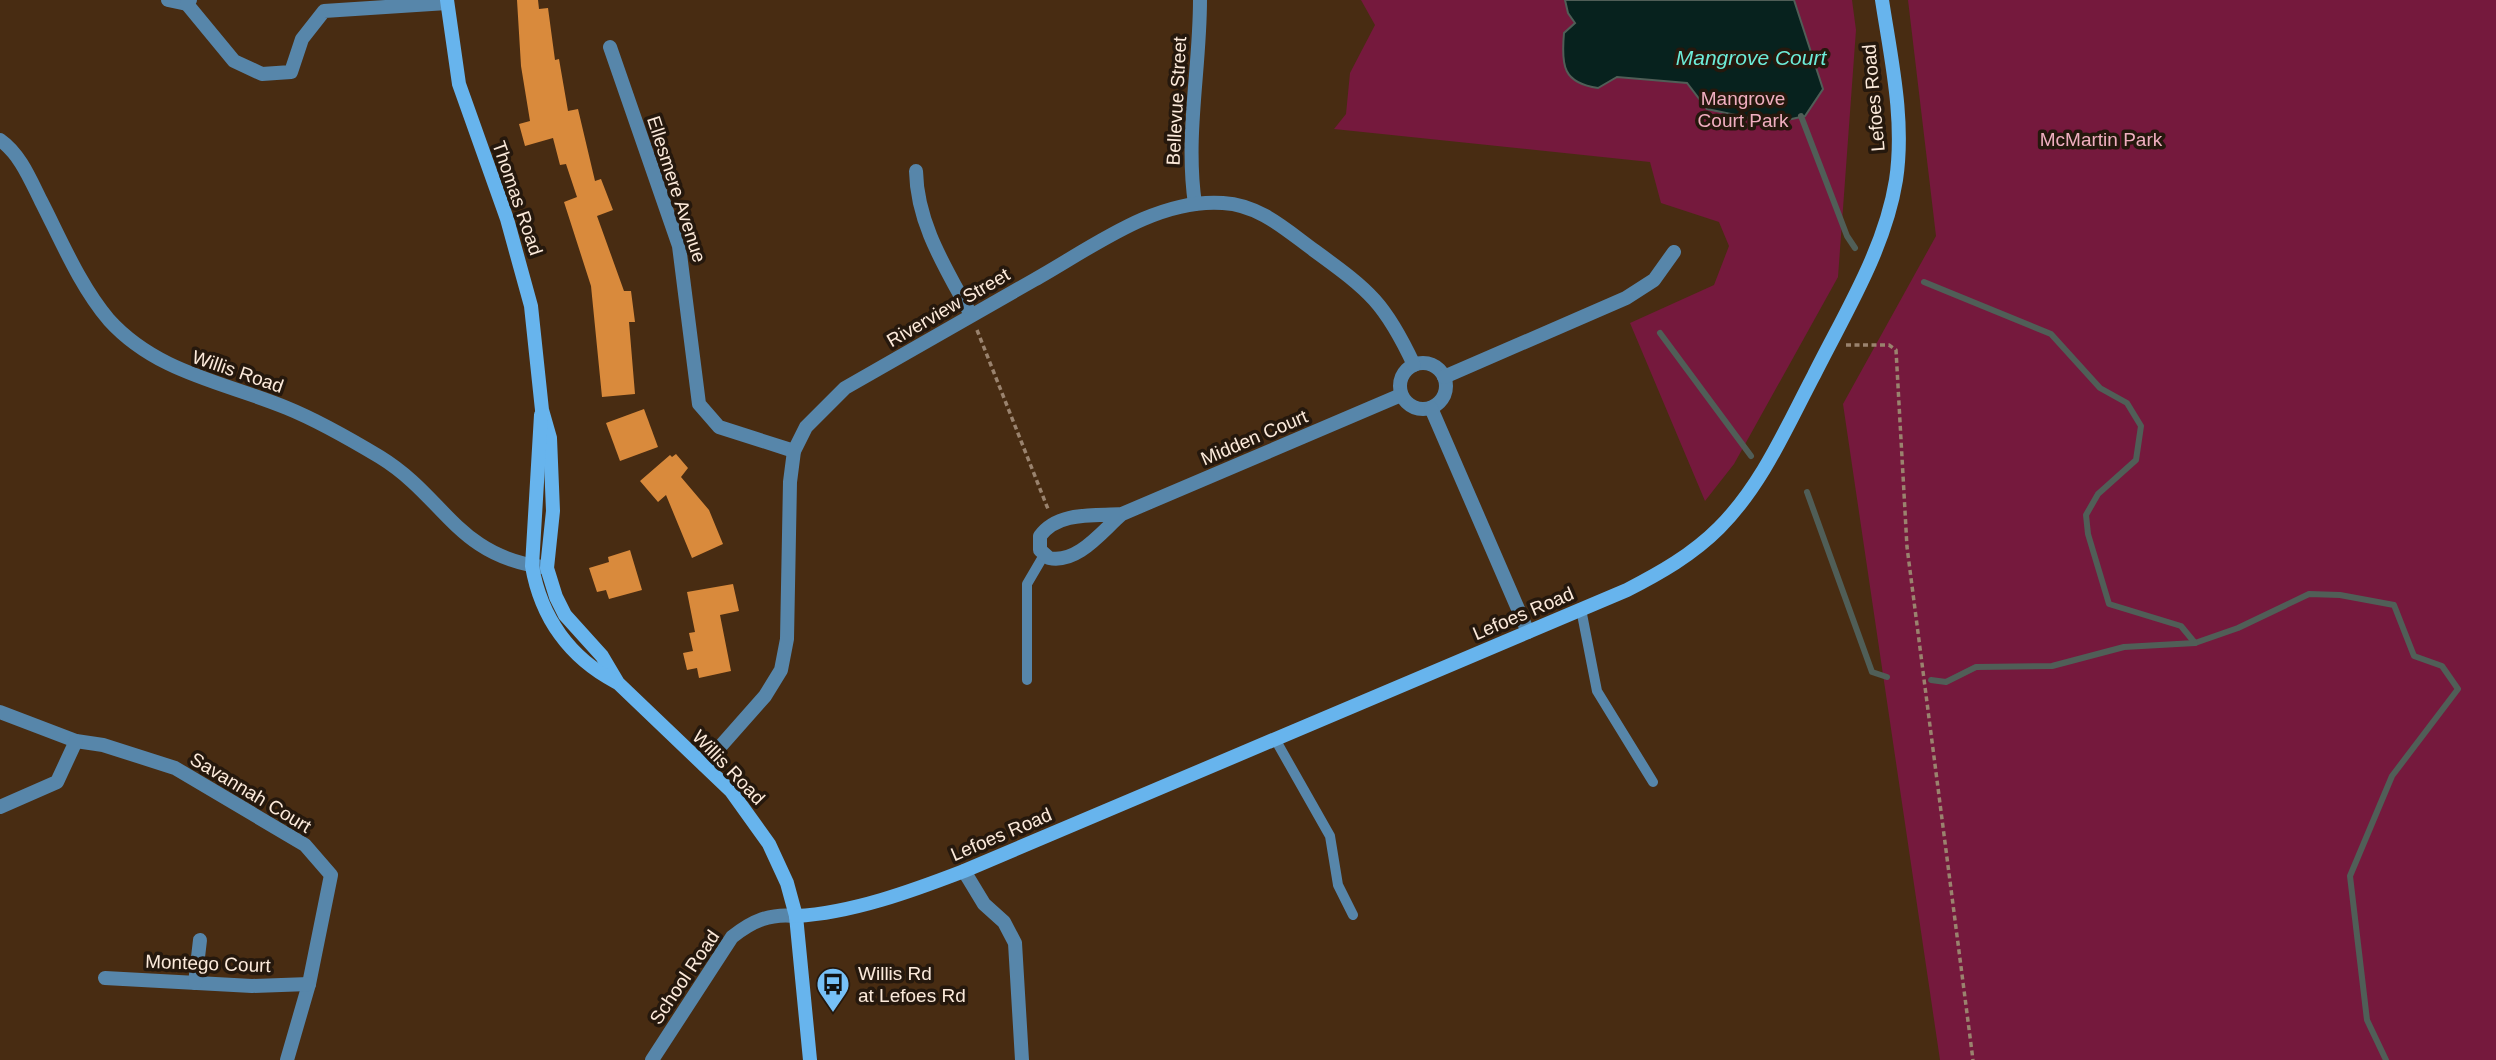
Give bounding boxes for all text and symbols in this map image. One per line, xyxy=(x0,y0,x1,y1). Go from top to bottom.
street label: Bellevue Street xyxy=(1163,35,1190,166)
street label: Lefoes Road xyxy=(1858,43,1889,153)
water label: Mangrove Court xyxy=(1676,46,1827,69)
park label: Mangrove Court Park xyxy=(1698,88,1789,131)
street label: Ellesmere Avenue xyxy=(643,113,710,265)
park label: McMartin Park xyxy=(2040,129,2163,150)
street label: Thomas Road xyxy=(488,138,547,258)
street label: Riverview Street xyxy=(883,263,1014,351)
street label: Willis Road xyxy=(189,346,286,397)
street label: Midden Court xyxy=(1198,405,1311,469)
street label: Lefoes Road xyxy=(1470,583,1577,644)
street label: Willis Road xyxy=(688,726,769,809)
street label: Savannah Court xyxy=(186,748,316,837)
street label: Lefoes Road xyxy=(948,804,1055,865)
street label: School Road xyxy=(645,926,724,1028)
street label: Montego Court xyxy=(145,951,272,976)
place label: Willis Rd at Lefoes Rd xyxy=(858,963,966,1006)
bus stop icon: Willis Rd at Lefoes Rd xyxy=(814,965,852,1014)

